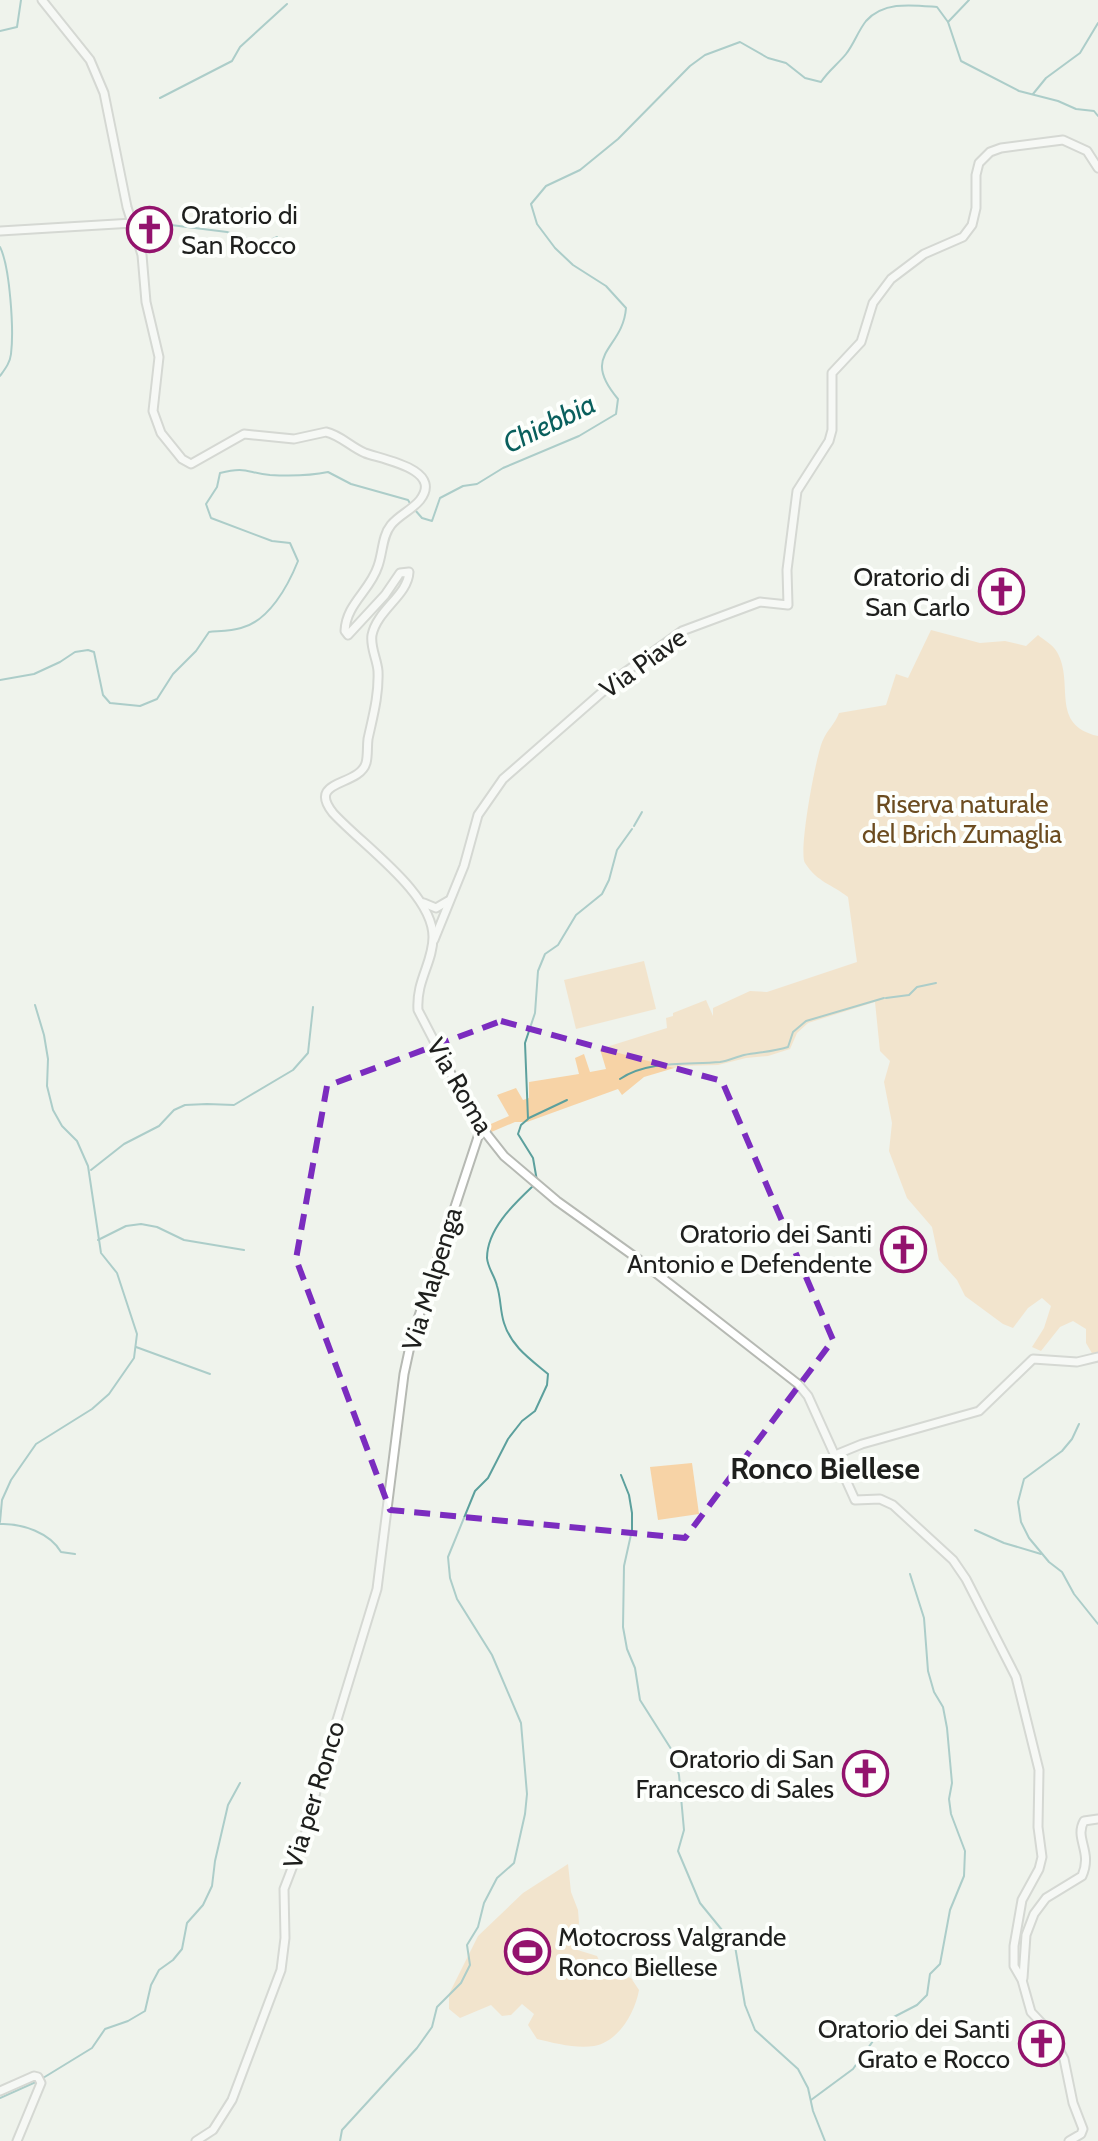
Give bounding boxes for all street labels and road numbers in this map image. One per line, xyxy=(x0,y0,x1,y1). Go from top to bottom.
street label: Via Piave xyxy=(594,621,692,705)
street label: Via Roma xyxy=(420,1032,501,1140)
street label: Via Malpenga xyxy=(395,1203,469,1355)
street label: Via per Ronco xyxy=(276,1717,352,1873)

